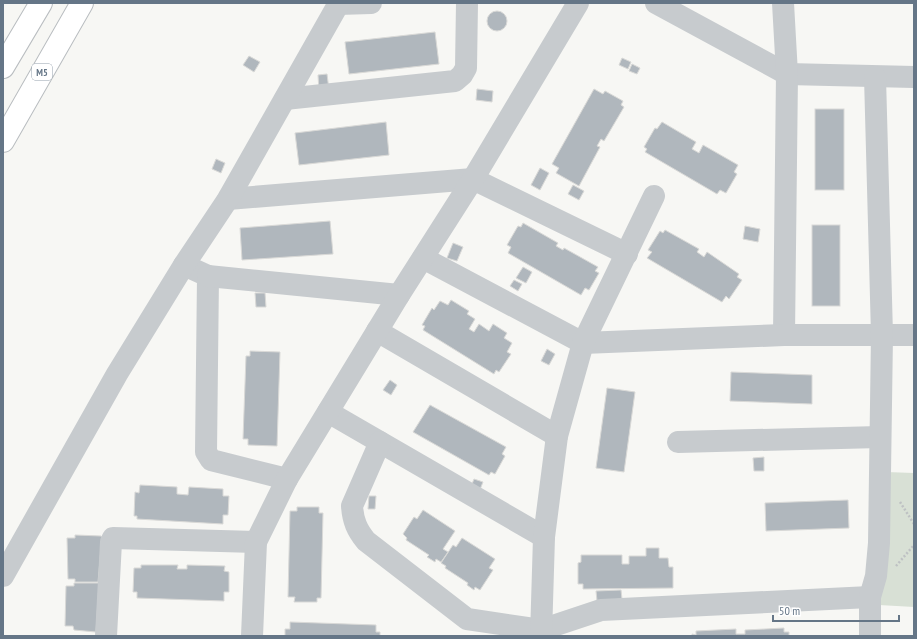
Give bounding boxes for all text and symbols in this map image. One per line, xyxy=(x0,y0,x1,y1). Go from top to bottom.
road number: M5 xyxy=(32,64,52,80)
scale bar xyxy=(773,597,899,623)
text: 50 m xyxy=(779,603,800,618)

